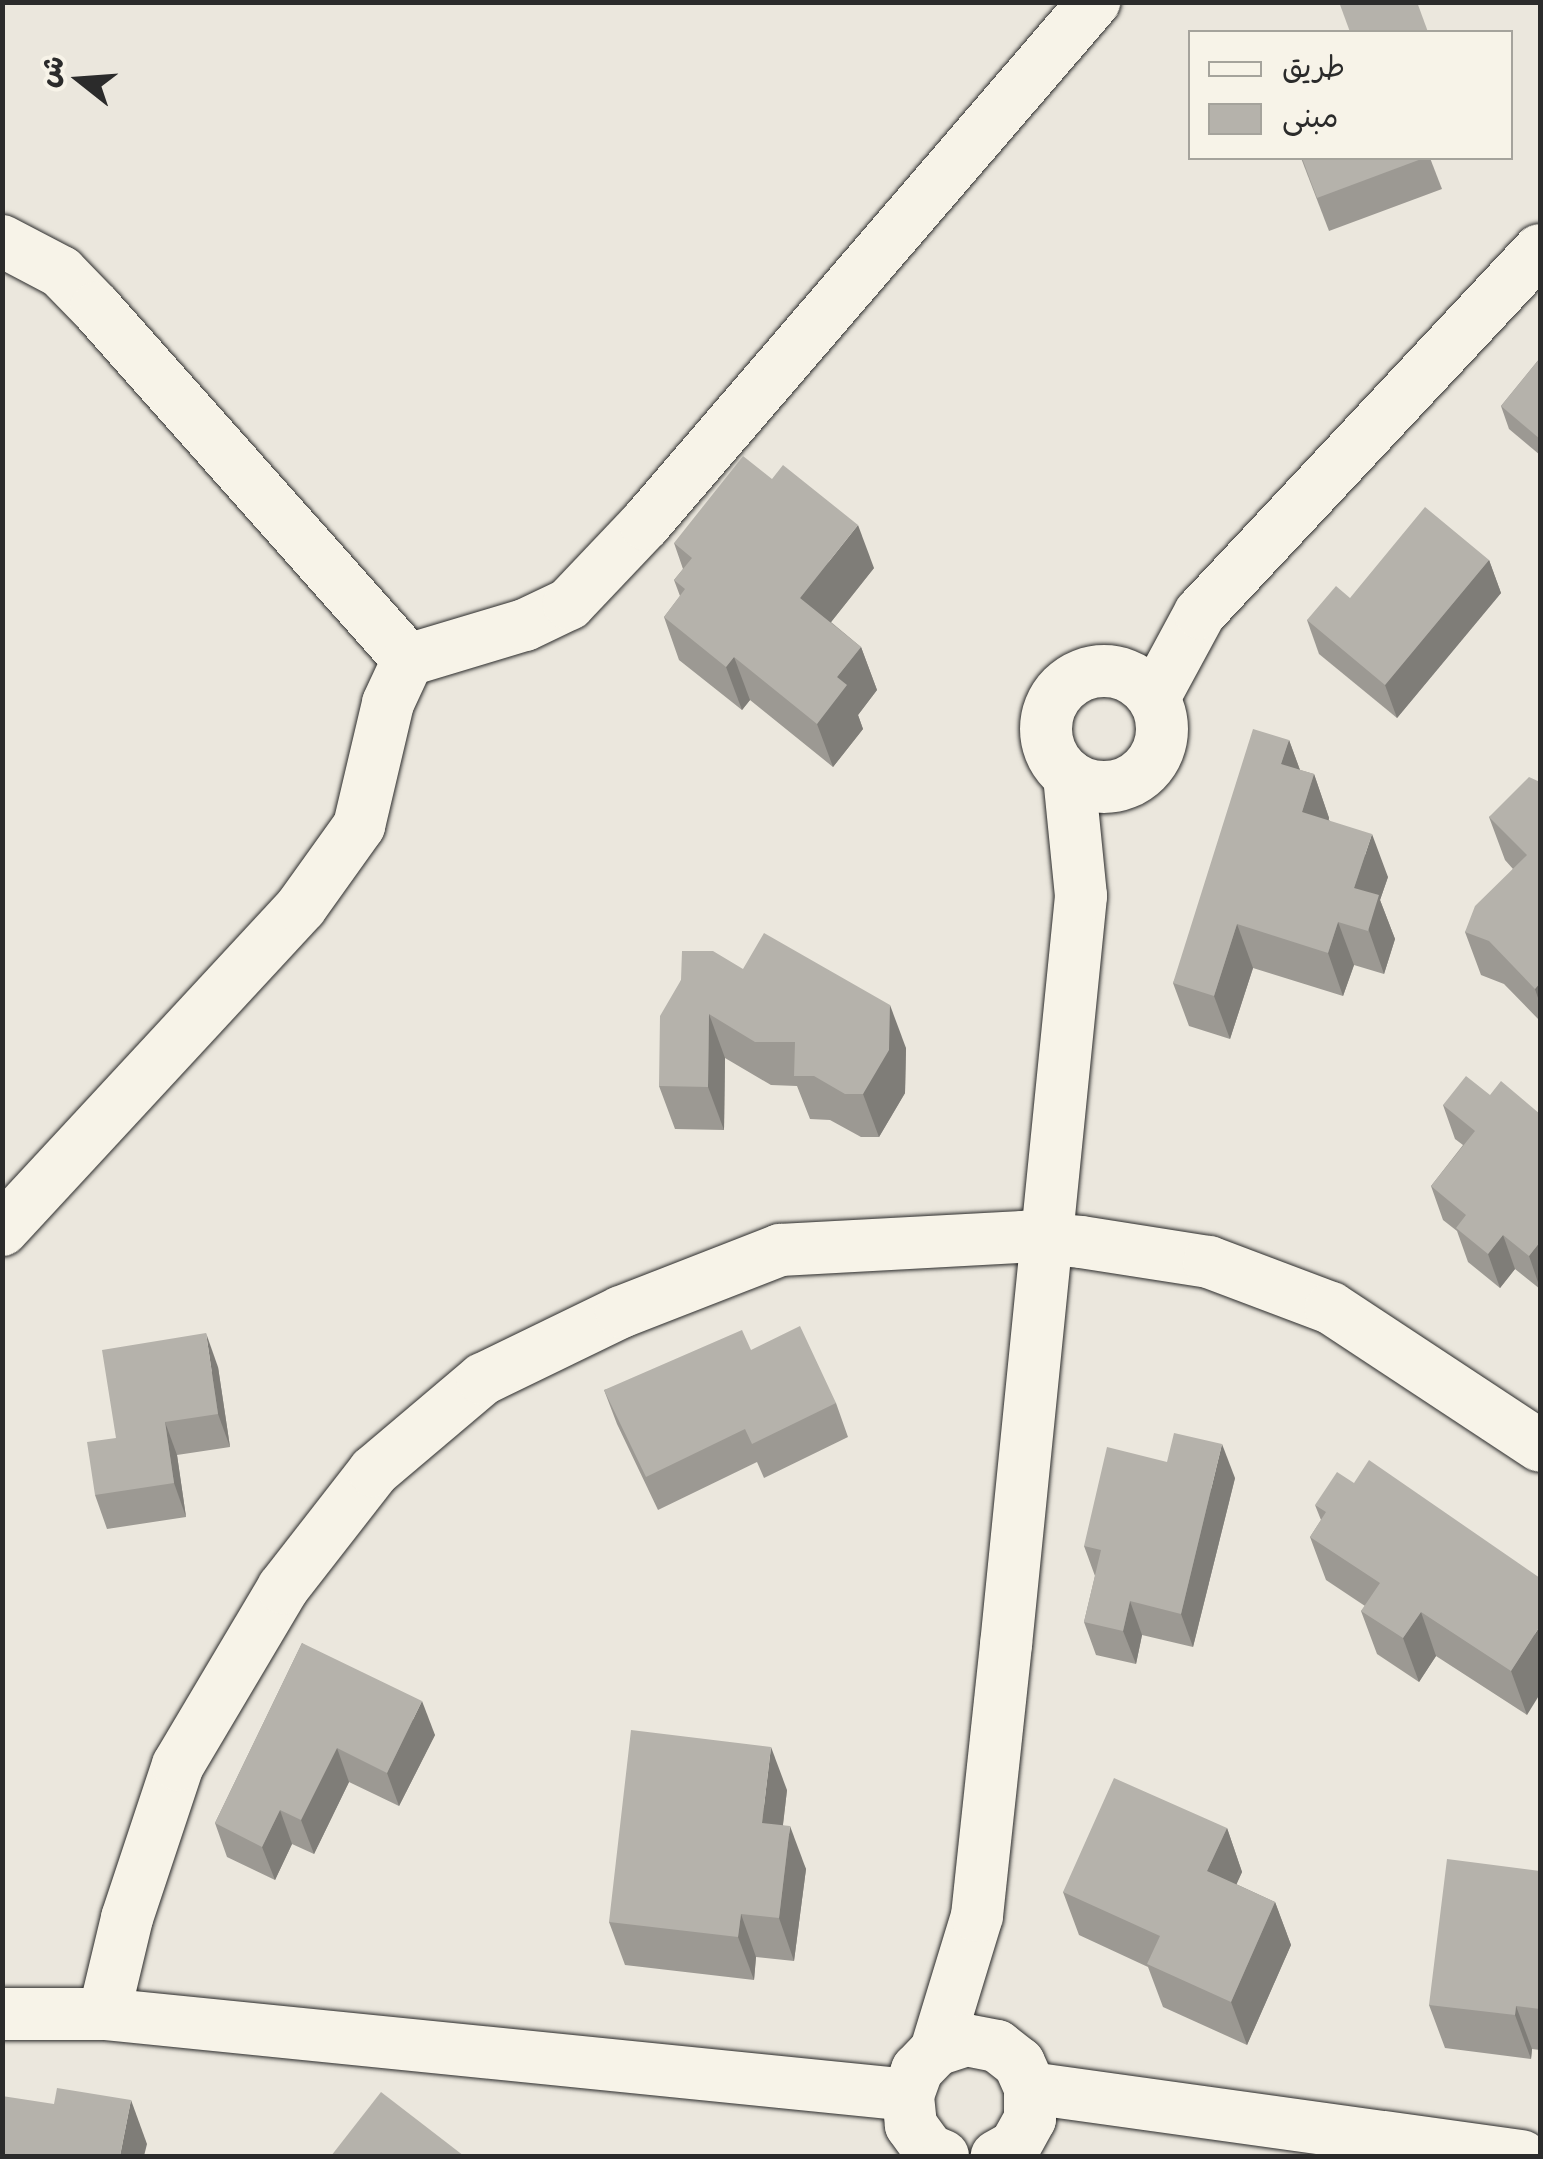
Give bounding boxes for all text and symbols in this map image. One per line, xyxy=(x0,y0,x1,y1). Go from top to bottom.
north arrow xyxy=(30,30,130,130)
legend xyxy=(1188,30,1513,160)
text: طريق xyxy=(1282,50,1345,85)
text: ش xyxy=(32,52,71,91)
text: مبنى xyxy=(1282,100,1338,135)

